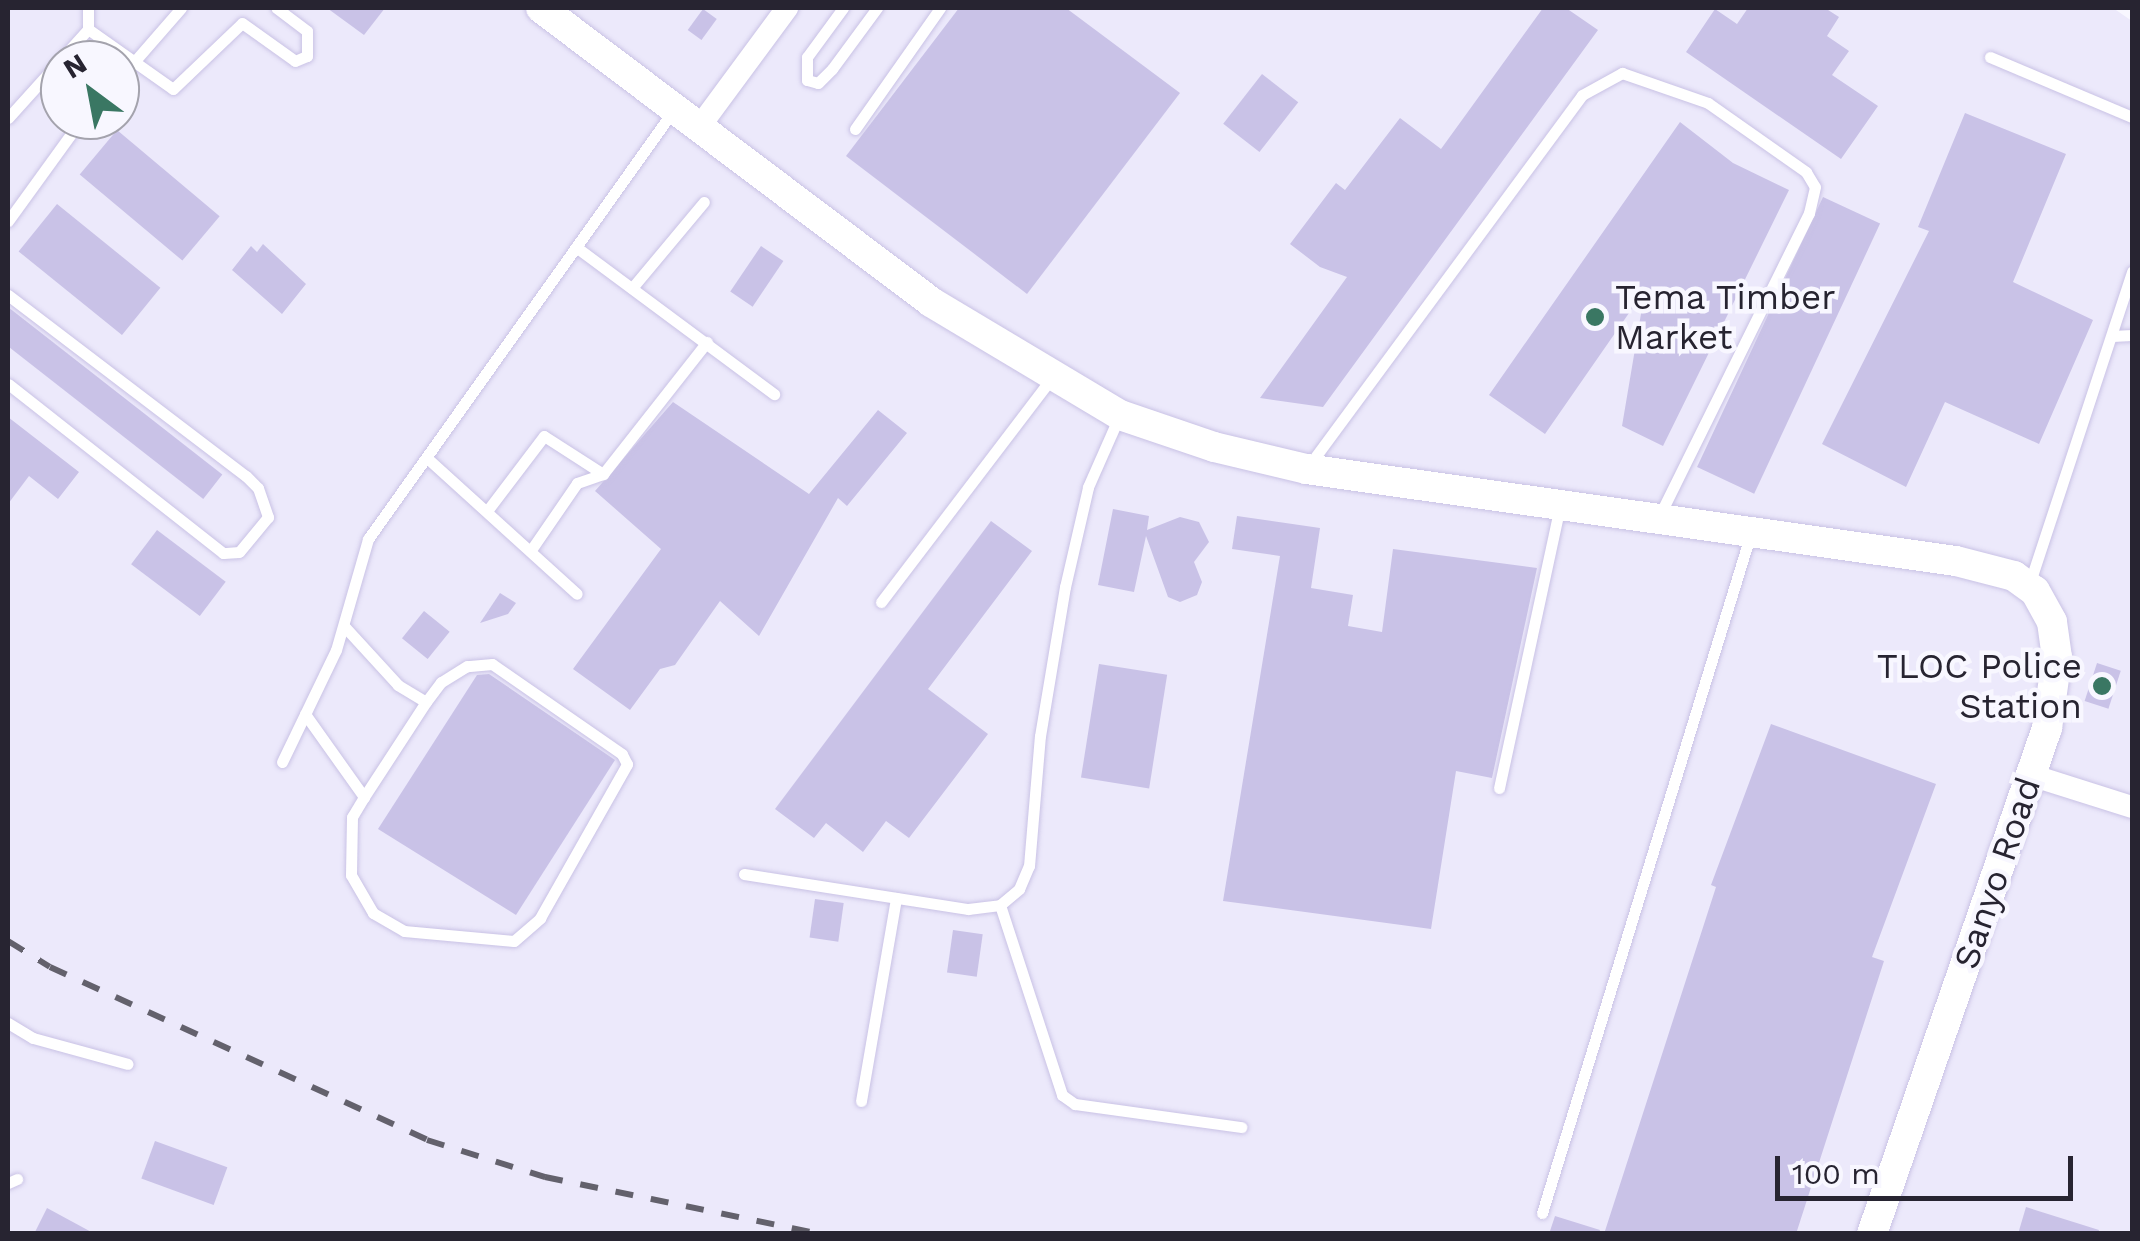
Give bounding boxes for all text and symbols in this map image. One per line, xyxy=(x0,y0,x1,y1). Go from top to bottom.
north arrow xyxy=(40,40,140,140)
text: N xyxy=(57,46,92,85)
place label: Tema Timber Market xyxy=(1615,276,1837,358)
marker: Tema Timber Market xyxy=(1584,306,1606,328)
place label: TLOC Police Station xyxy=(1877,645,2082,727)
marker: TLOC Police Station xyxy=(2091,675,2113,697)
street label: Sanyo Road xyxy=(1945,772,2049,974)
scale bar xyxy=(1780,1136,2078,1198)
text: 100 m xyxy=(1792,1156,1880,1191)

